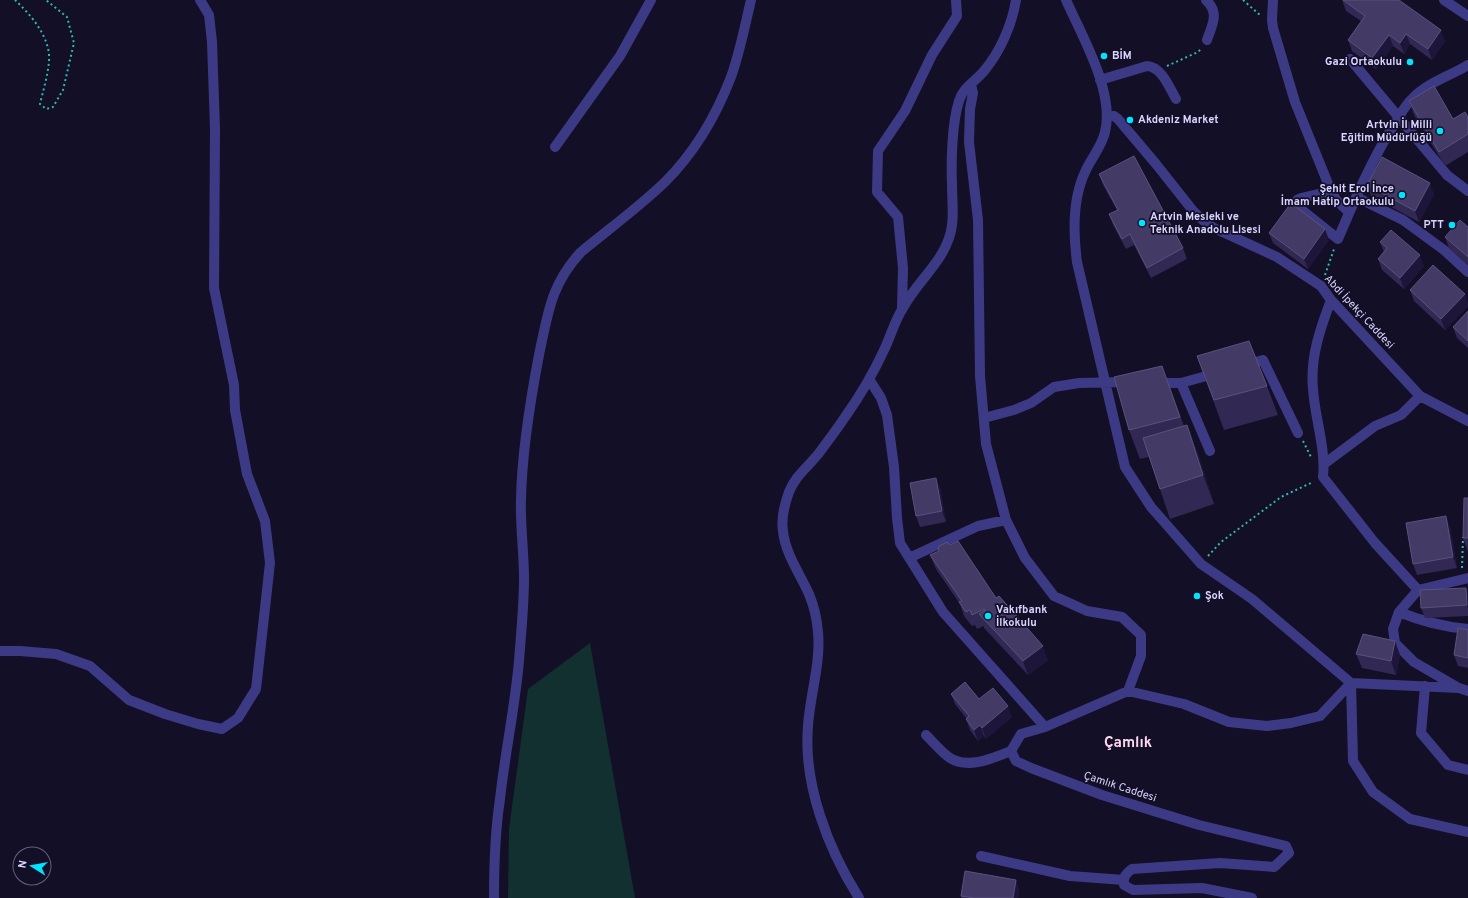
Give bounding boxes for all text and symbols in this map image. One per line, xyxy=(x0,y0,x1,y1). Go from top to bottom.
place label: BİM xyxy=(1112,48,1132,63)
marker: BİM xyxy=(1099,51,1109,61)
place label: Gazi Ortaokulu xyxy=(1325,55,1402,69)
marker: Gazi Ortaokulu xyxy=(1405,57,1415,67)
place label: Akdeniz Market xyxy=(1138,113,1219,127)
marker: Akdeniz Market xyxy=(1125,115,1135,125)
place label: Artvin İl Milli Eğitim Müdürlüğü xyxy=(1341,117,1432,145)
marker: Artvin İl Milli Eğitim Müdürlüğü xyxy=(1435,126,1445,136)
place label: Şehit Erol İnce İmam Hatip Ortaokulu xyxy=(1281,181,1394,209)
marker: Şehit Erol İnce İmam Hatip Ortaokulu xyxy=(1397,190,1407,200)
place label: Artvin Mesleki ve Teknik Anadolu Lisesi xyxy=(1150,210,1261,237)
marker: Artvin Mesleki ve Teknik Anadolu Lisesi xyxy=(1137,218,1147,228)
place label: PTT xyxy=(1424,218,1444,232)
marker: PTT xyxy=(1447,220,1457,230)
street label: Abdi İpekçi Caddesi xyxy=(1321,271,1398,352)
place label: Şok xyxy=(1205,589,1224,603)
marker: Şok xyxy=(1192,591,1202,601)
place label: Vakıfbank İlkokulu xyxy=(996,603,1047,630)
marker: Vakıfbank İlkokulu xyxy=(983,611,993,621)
district label: Çamlık xyxy=(1104,734,1152,753)
street label: Çamlık Caddesi xyxy=(1082,769,1158,805)
north arrow xyxy=(12,846,52,886)
text: N xyxy=(16,859,31,869)

